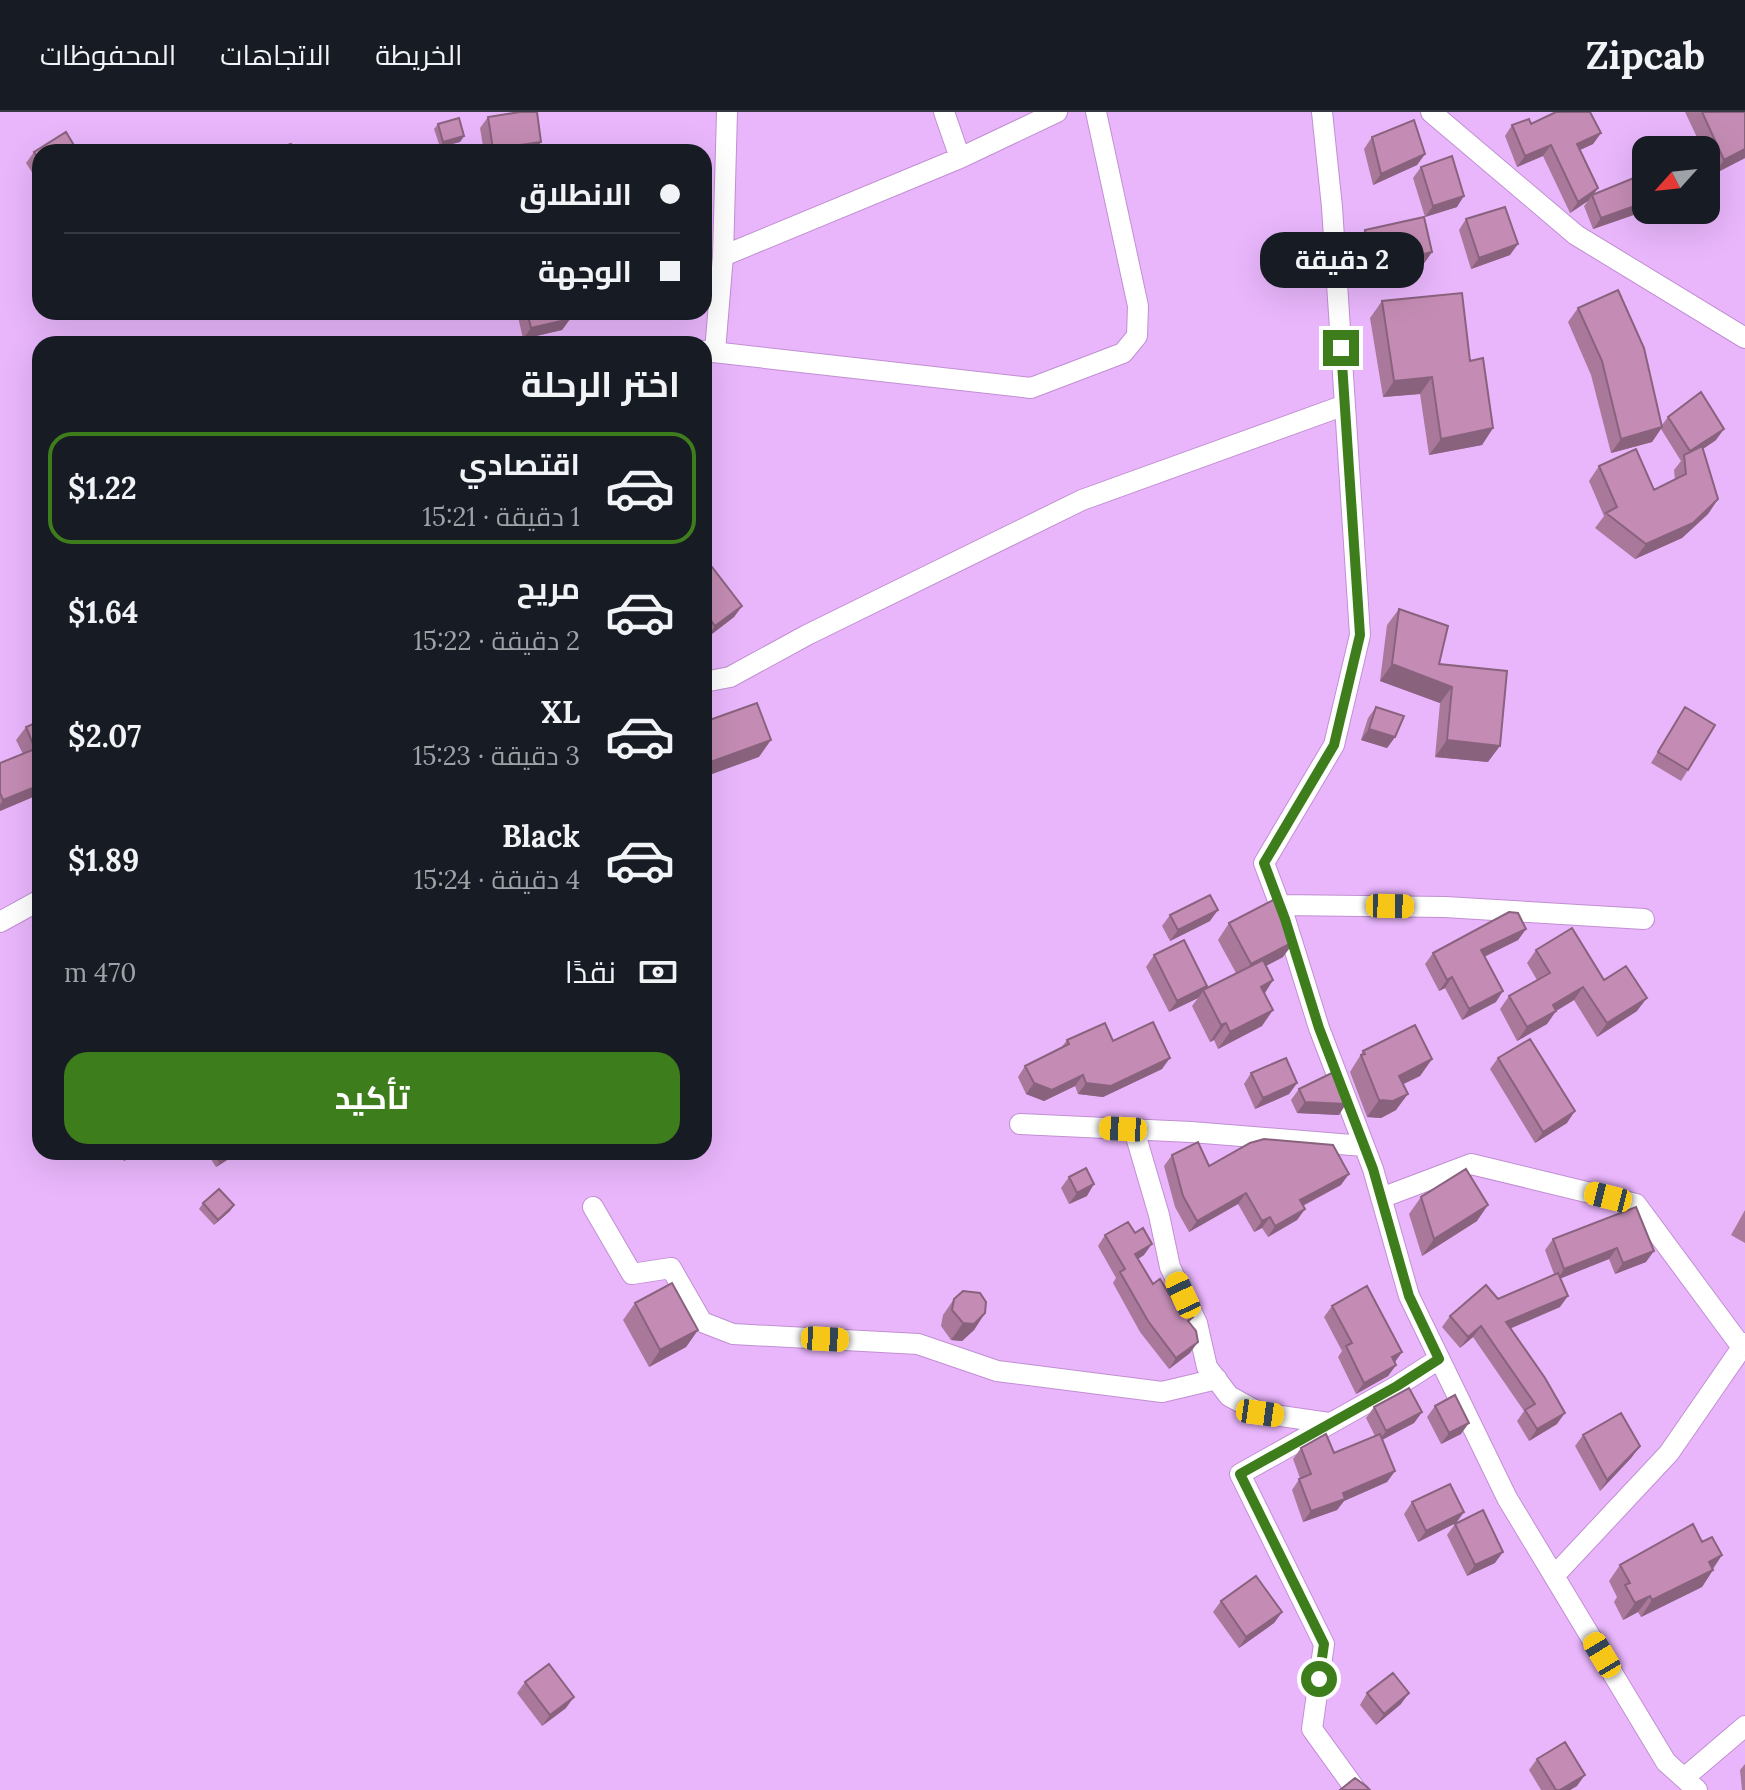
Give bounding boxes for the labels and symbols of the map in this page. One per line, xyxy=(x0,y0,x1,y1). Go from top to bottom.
north arrow xyxy=(1632,136,1720,224)
callout: 2 دقيقة xyxy=(1259,232,1423,288)
route end xyxy=(1323,330,1359,366)
car xyxy=(1366,894,1414,918)
car xyxy=(1098,1116,1148,1142)
car xyxy=(1582,1180,1634,1214)
car xyxy=(1162,1268,1204,1322)
car xyxy=(800,1326,850,1352)
car xyxy=(1235,1398,1285,1428)
car xyxy=(1579,1628,1625,1682)
route start xyxy=(1301,1661,1337,1697)

